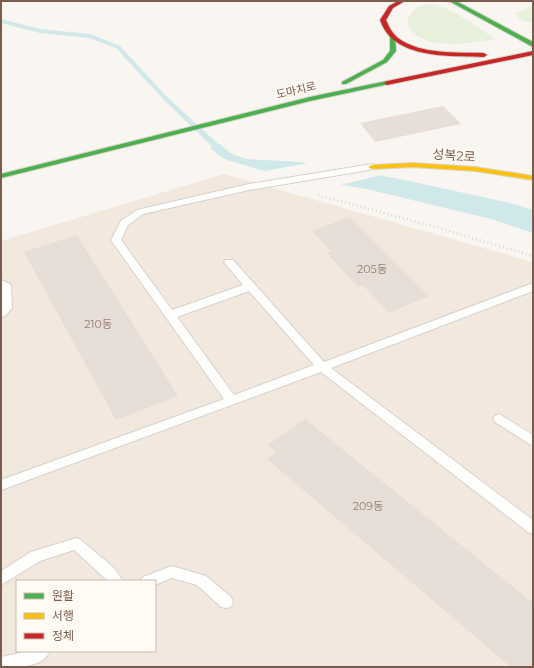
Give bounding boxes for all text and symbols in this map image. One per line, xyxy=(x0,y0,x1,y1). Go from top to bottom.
street label: 도마치로 xyxy=(275,79,317,101)
street label: 성복2로 xyxy=(432,146,476,164)
house number: 205동 xyxy=(357,262,387,276)
house number: 210동 xyxy=(84,317,112,331)
house number: 209동 xyxy=(353,499,383,513)
legend xyxy=(16,580,156,652)
text: 원활 xyxy=(52,588,74,603)
text: 서행 xyxy=(52,608,74,623)
text: 정체 xyxy=(52,628,74,643)

